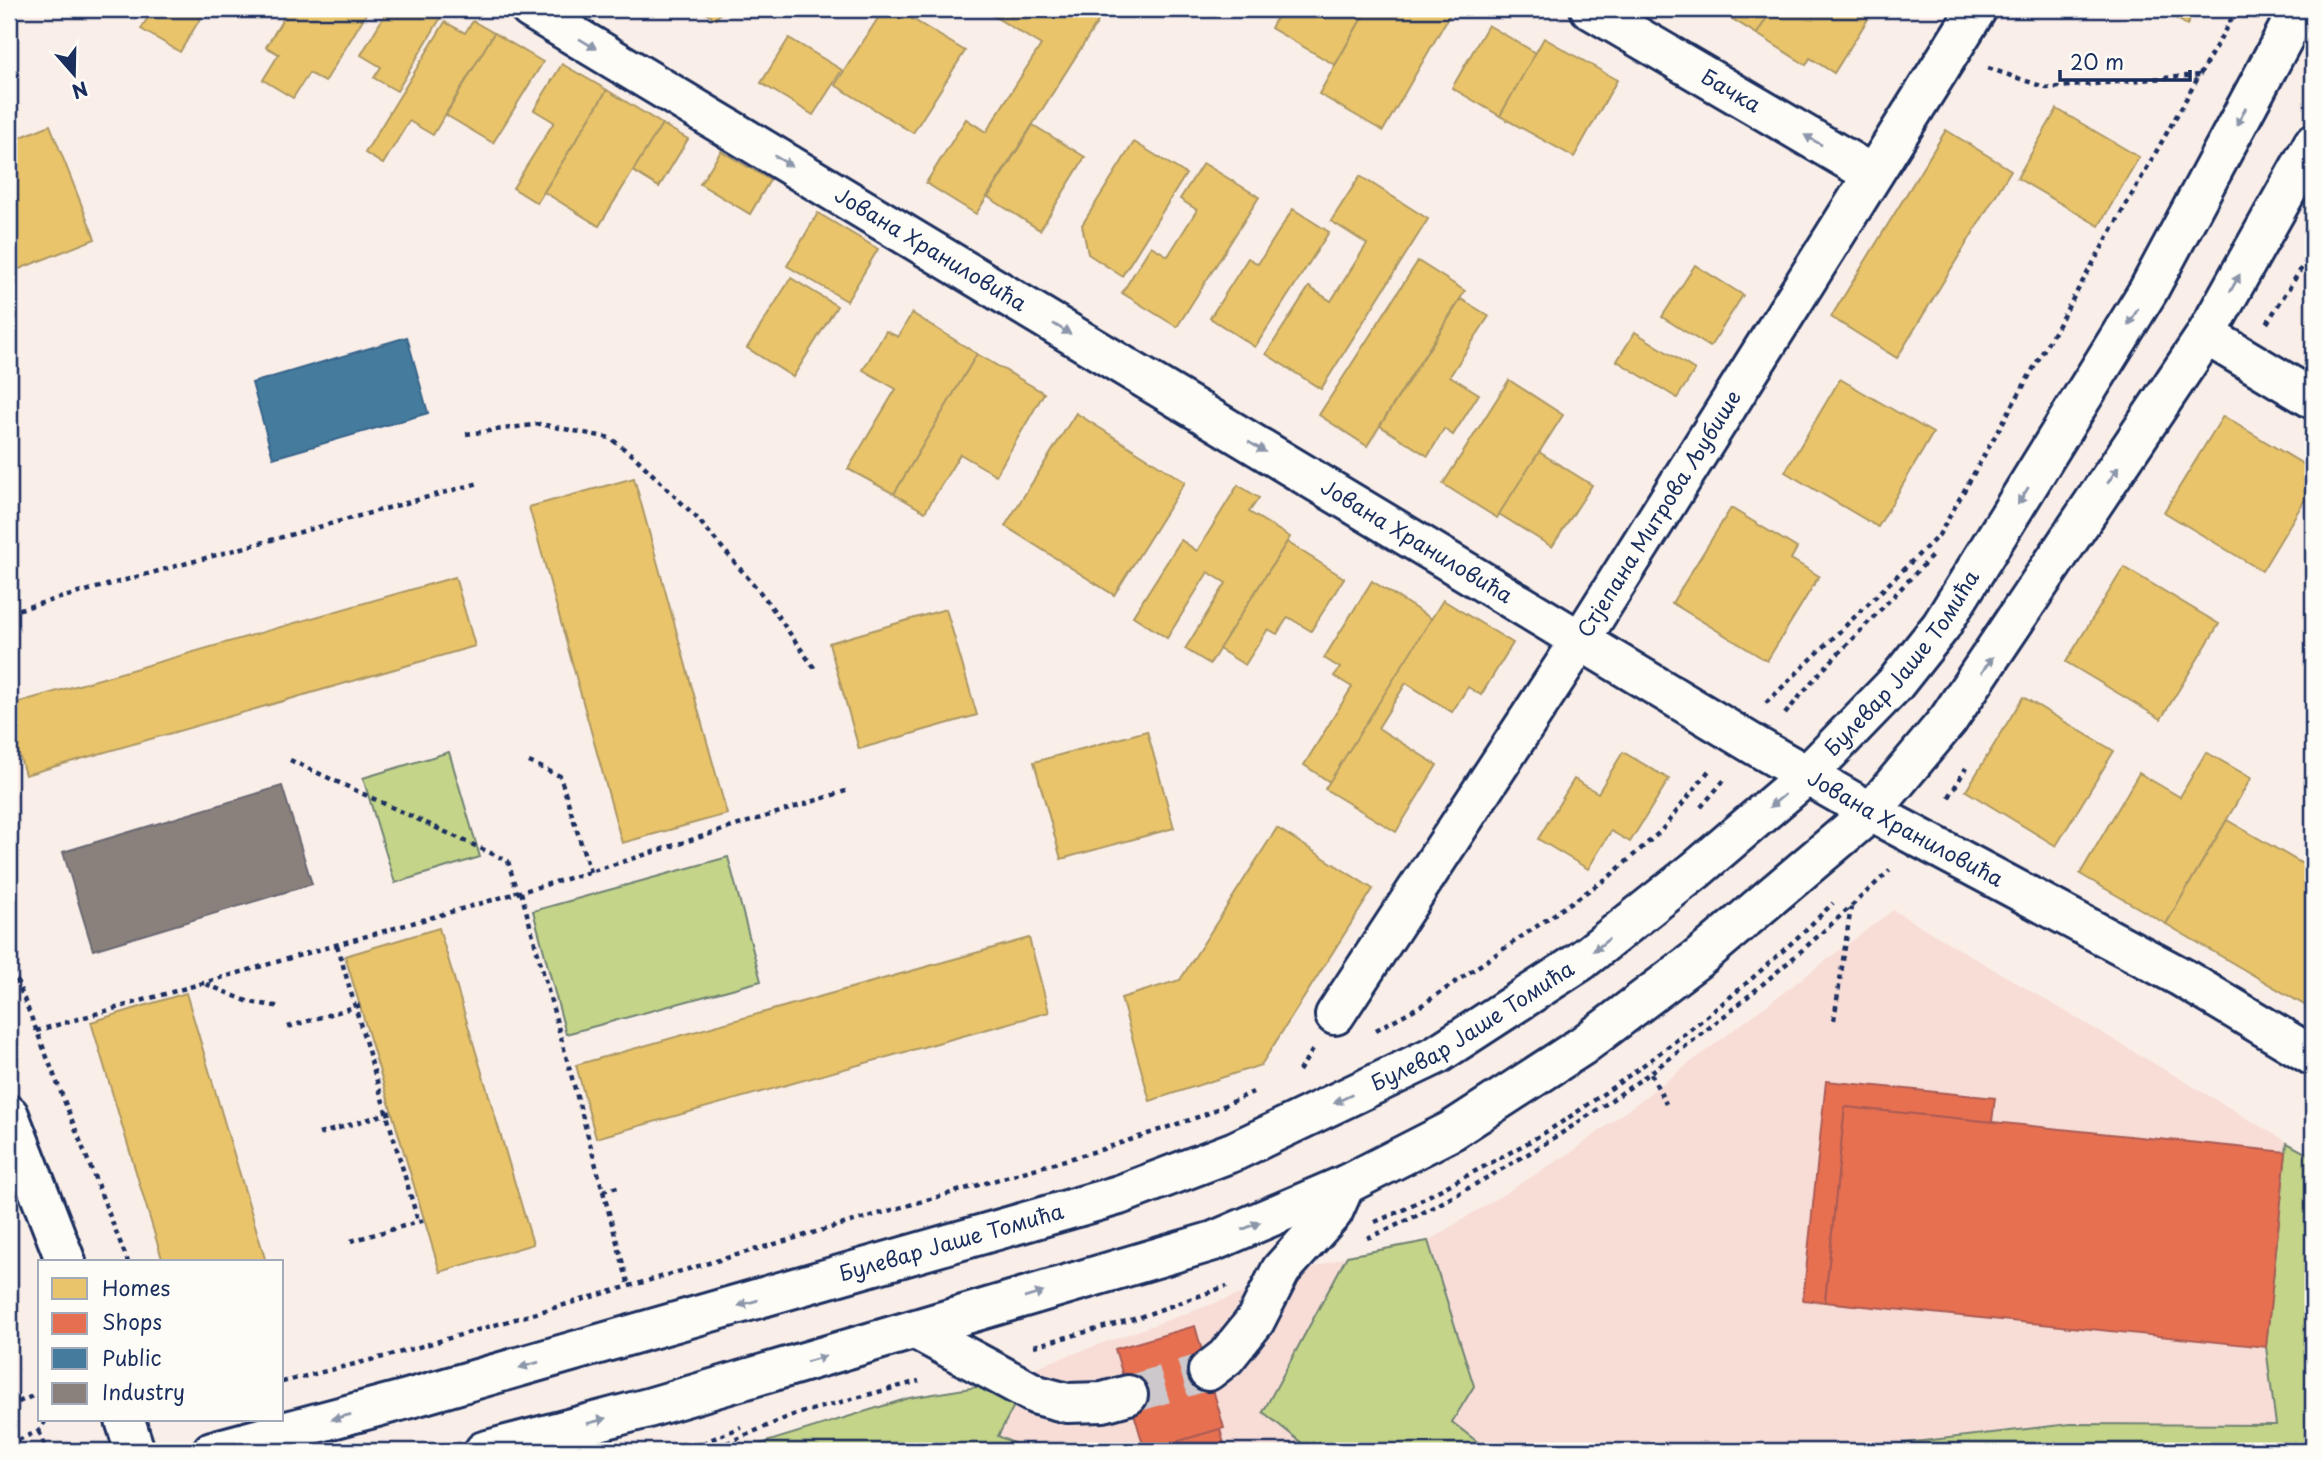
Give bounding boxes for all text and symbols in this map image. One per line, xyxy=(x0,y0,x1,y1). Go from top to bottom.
north arrow xyxy=(38,38,108,108)
one-way arrow xyxy=(579,38,598,50)
scale bar xyxy=(2060,38,2189,82)
text: 20 m xyxy=(2070,45,2124,77)
street label: Бачка xyxy=(1696,60,1768,120)
text: N xyxy=(68,75,92,107)
one-way arrow xyxy=(2235,107,2247,127)
one-way arrow xyxy=(1804,133,1823,146)
one-way arrow xyxy=(774,155,793,168)
street label: Јована Храниловића xyxy=(829,178,1034,318)
one-way arrow xyxy=(2229,273,2241,293)
one-way arrow xyxy=(2126,308,2139,327)
one-way arrow xyxy=(1053,323,1072,336)
street label: Стјепана Митрова Љубише xyxy=(1568,383,1748,643)
one-way arrow xyxy=(1248,440,1267,453)
one-way arrow xyxy=(2106,466,2120,484)
street label: Јована Храниловића xyxy=(1315,470,1520,611)
one-way arrow xyxy=(2016,487,2029,506)
street label: Булевар Јаше Томића xyxy=(1816,562,1986,763)
one-way arrow xyxy=(1980,656,1994,674)
street label: Јована Храниловића xyxy=(1802,761,2010,894)
one-way arrow xyxy=(1768,793,1786,808)
one-way arrow xyxy=(1592,937,1610,951)
street label: Булевар Јаше Томића xyxy=(1365,951,1580,1098)
one-way arrow xyxy=(1333,1093,1353,1105)
street label: Булевар Јаше Томића xyxy=(835,1194,1068,1289)
one-way arrow xyxy=(1240,1220,1261,1231)
legend xyxy=(38,1260,284,1422)
text: Homes xyxy=(102,1271,170,1303)
one-way arrow xyxy=(1024,1289,1045,1299)
one-way arrow xyxy=(737,1298,758,1308)
text: Shops xyxy=(102,1305,162,1337)
text: Public xyxy=(102,1341,162,1373)
one-way arrow xyxy=(806,1354,827,1364)
one-way arrow xyxy=(518,1360,539,1370)
text: Industry xyxy=(102,1375,185,1407)
one-way arrow xyxy=(330,1413,351,1423)
one-way arrow xyxy=(587,1416,608,1426)

